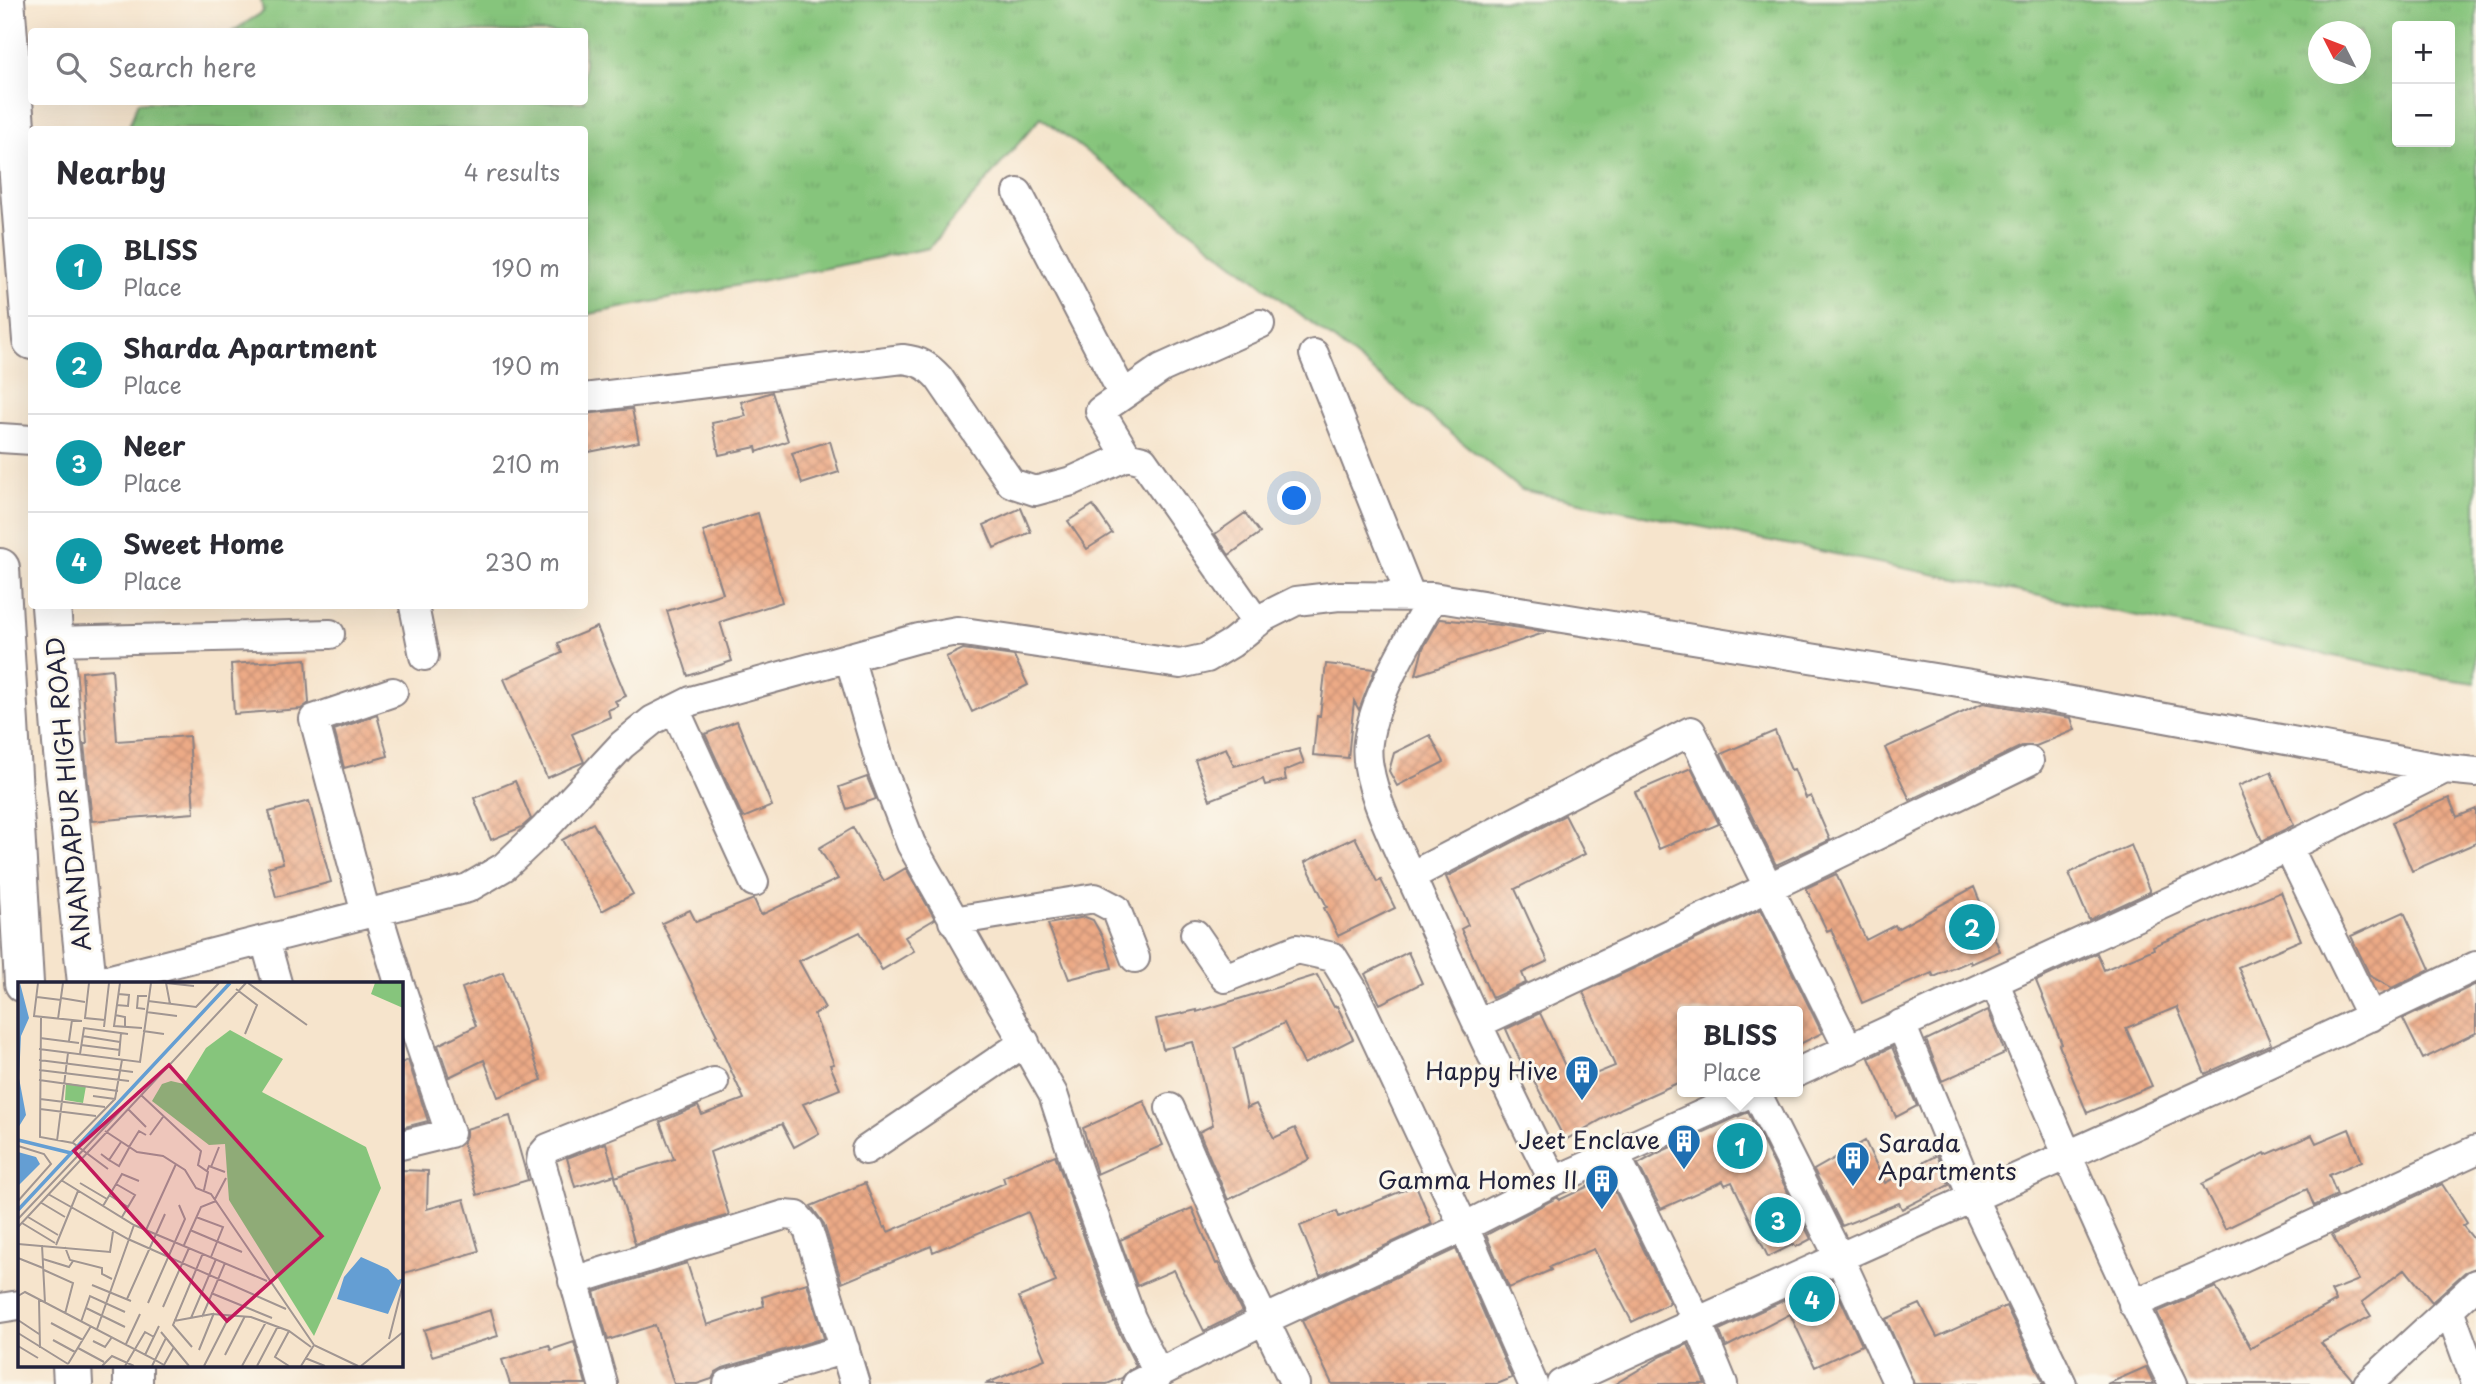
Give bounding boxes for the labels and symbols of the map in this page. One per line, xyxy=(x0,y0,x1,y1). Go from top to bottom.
north arrow xyxy=(2308,21,2371,84)
your location xyxy=(1277,481,1311,515)
street label: ANANDAPUR HIGH ROAD xyxy=(35,636,99,953)
pin: 2 xyxy=(1949,901,1995,953)
inset map xyxy=(18,982,402,1366)
place label: Happy Hive xyxy=(1425,1052,1558,1088)
building icon: Happy Hive xyxy=(1563,1053,1601,1102)
pin: 1 xyxy=(1717,1120,1763,1172)
place label: Jeet Enclave xyxy=(1518,1121,1660,1157)
building icon: Jeet Enclave xyxy=(1665,1122,1703,1171)
place label: Sarada Apartments xyxy=(1878,1124,2017,1188)
building icon: Sarada Apartments xyxy=(1834,1139,1872,1188)
place label: Gamma Homes II xyxy=(1378,1161,1578,1197)
building icon: Gamma Homes II xyxy=(1583,1162,1621,1211)
pin: 3 xyxy=(1755,1194,1801,1246)
pin: 4 xyxy=(1789,1273,1835,1325)

